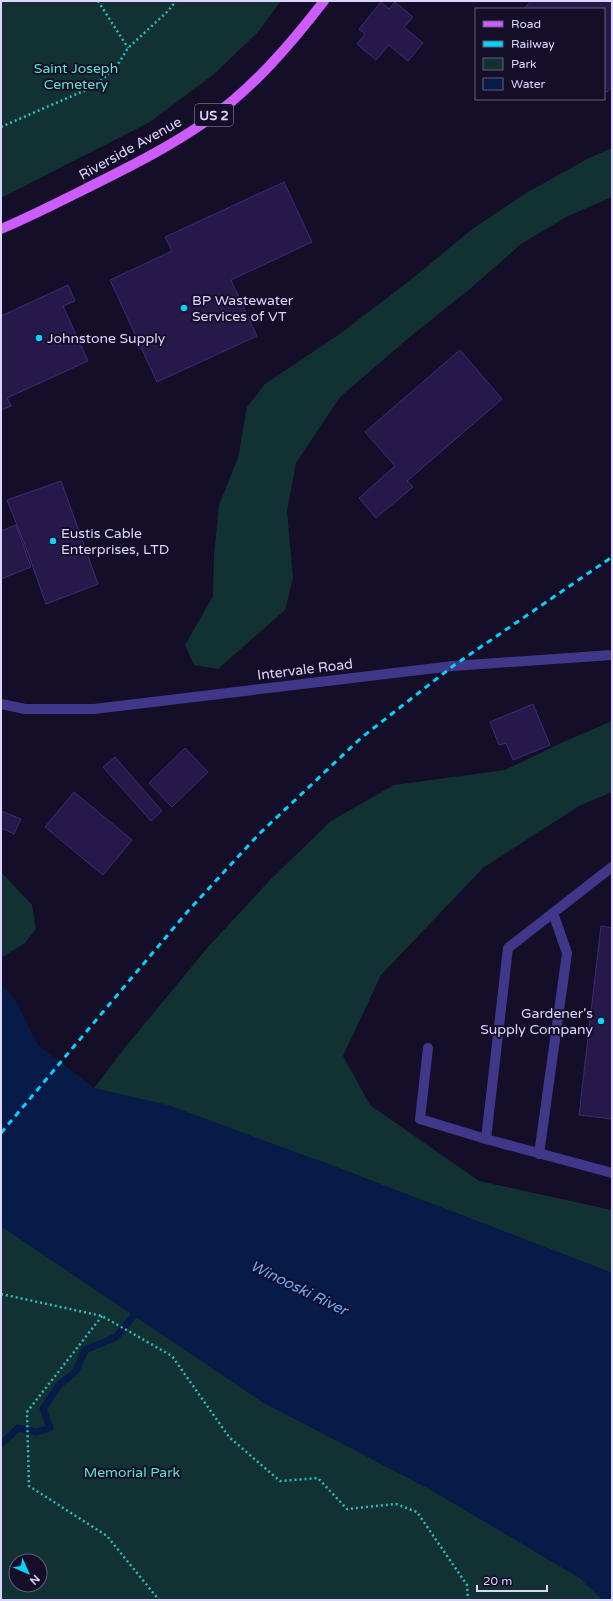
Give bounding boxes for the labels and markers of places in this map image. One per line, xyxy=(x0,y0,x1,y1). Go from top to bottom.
place label: BP Wastewater Services of VT xyxy=(192,292,294,325)
marker: BP Wastewater Services of VT xyxy=(179,303,189,313)
place label: Johnstone Supply xyxy=(47,330,166,347)
marker: Johnstone Supply xyxy=(34,333,44,343)
place label: Eustis Cable Enterprises, LTD xyxy=(61,525,169,558)
marker: Eustis Cable Enterprises, LTD xyxy=(48,536,58,546)
place label: Gardener's Supply Company xyxy=(480,1005,593,1038)
marker: Gardener's Supply Company xyxy=(596,1016,606,1026)

